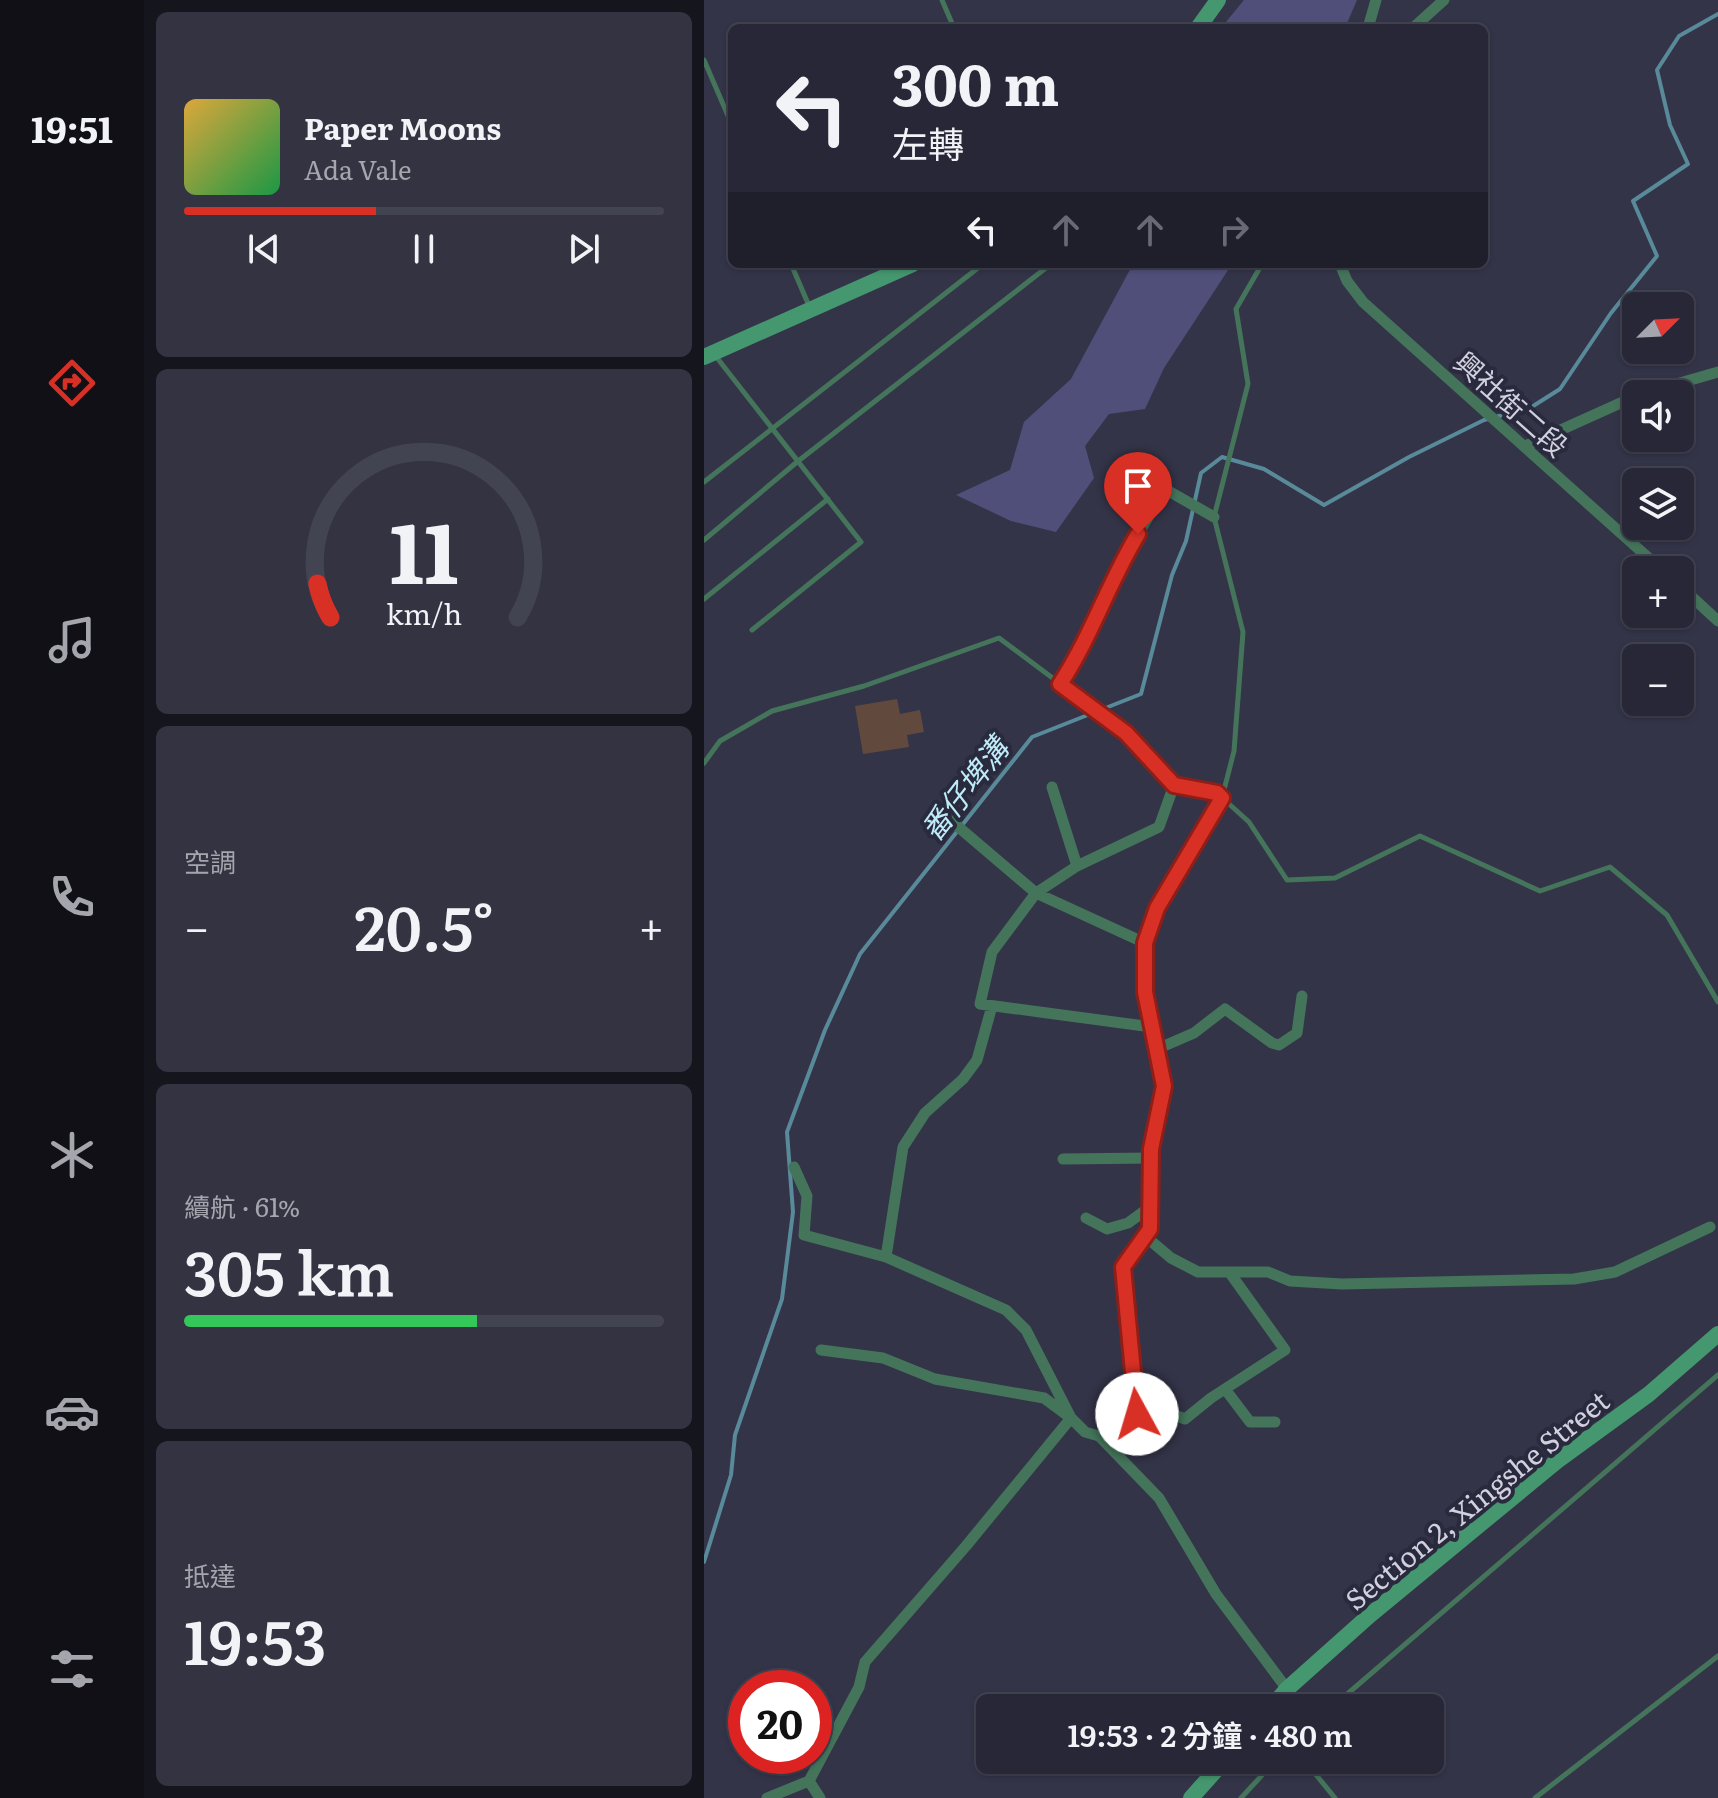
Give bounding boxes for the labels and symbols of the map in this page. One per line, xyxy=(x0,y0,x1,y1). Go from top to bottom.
north arrow xyxy=(1622,292,1694,364)
street label: 興社街二段 xyxy=(1446,341,1578,465)
pin xyxy=(1104,452,1172,534)
water label: 番仔埤溝 xyxy=(909,724,1020,849)
position arrow xyxy=(1095,1372,1179,1456)
street label: Section 2, Xingshe Street xyxy=(1335,1379,1618,1619)
speed limit sign: 20 xyxy=(728,1670,832,1774)

